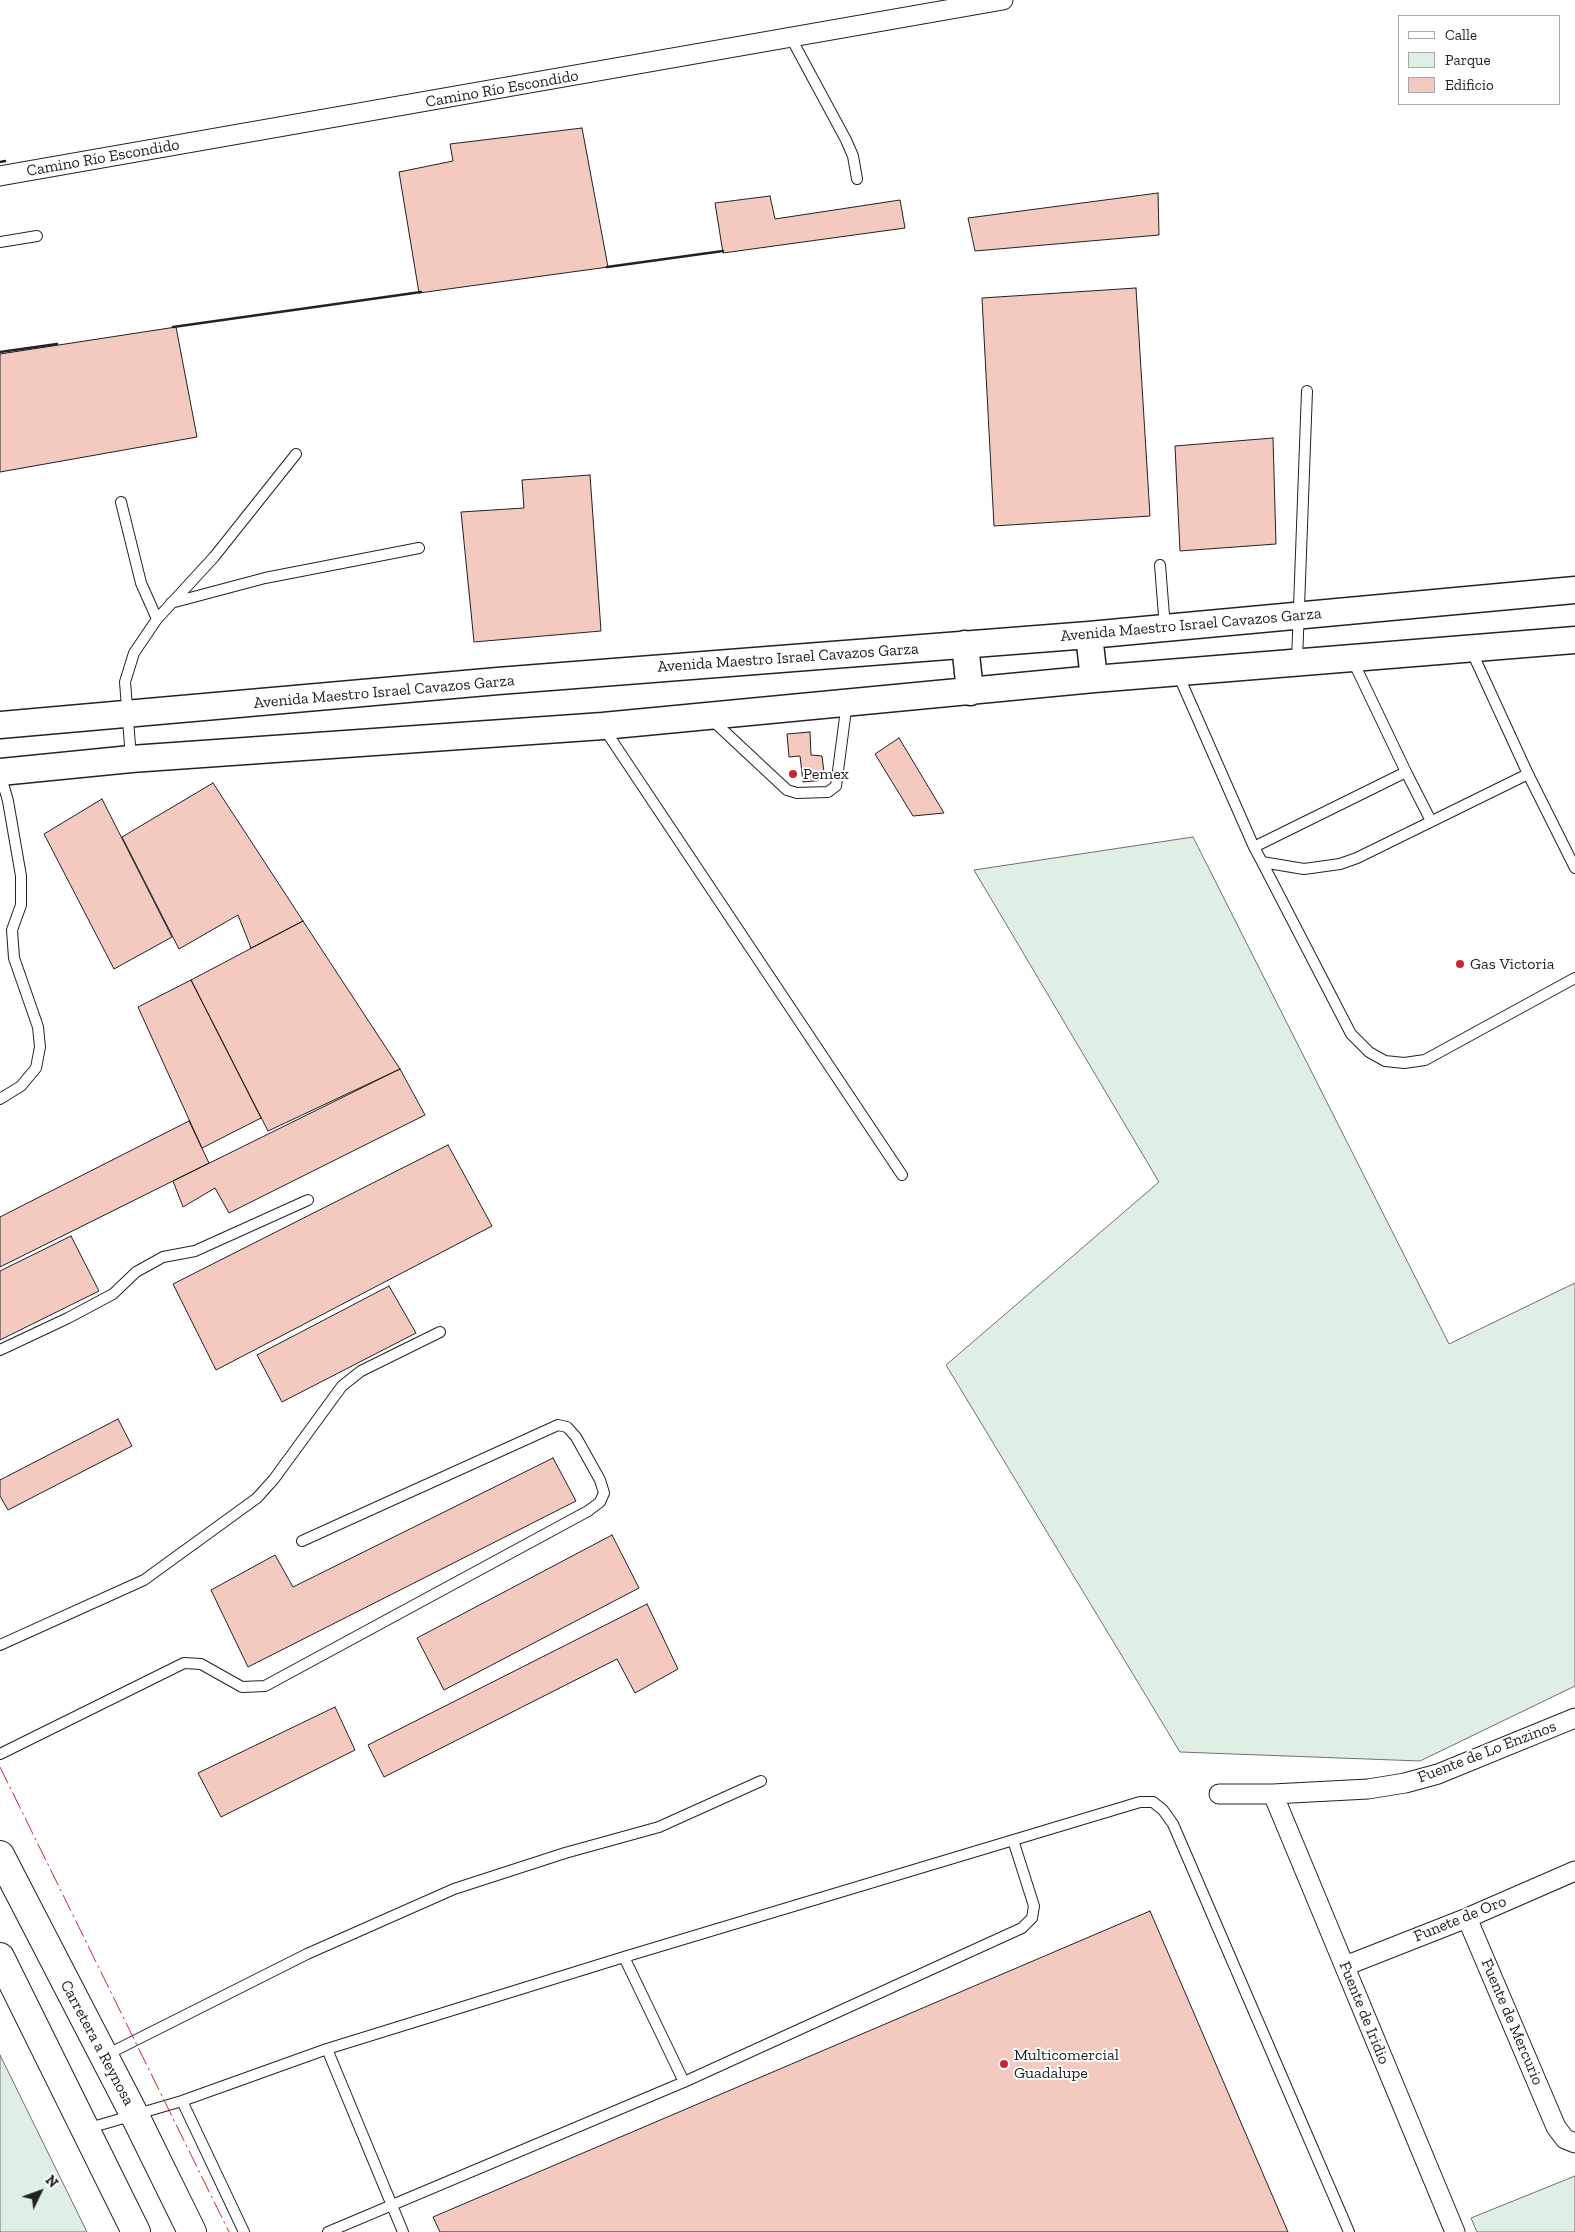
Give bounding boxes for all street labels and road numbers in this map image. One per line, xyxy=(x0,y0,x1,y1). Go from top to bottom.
street label: Camino Río Escondido xyxy=(424,66,580,112)
street label: Camino Río Escondido xyxy=(25,135,181,181)
street label: Avenida Maestro Israel Cavazos Garza xyxy=(1060,604,1322,646)
street label: Avenida Maestro Israel Cavazos Garza xyxy=(657,639,919,677)
street label: Avenida Maestro Israel Cavazos Garza xyxy=(253,671,515,713)
street label: Fuente de Lo Enzinos xyxy=(1415,1717,1559,1787)
street label: Funete de Oro xyxy=(1411,1892,1509,1946)
street label: Fuente de Mercurio xyxy=(1477,1956,1547,2088)
street label: Fuente de Iridio xyxy=(1335,1959,1393,2067)
street label: Carretera a Reynosa xyxy=(56,1977,138,2109)

